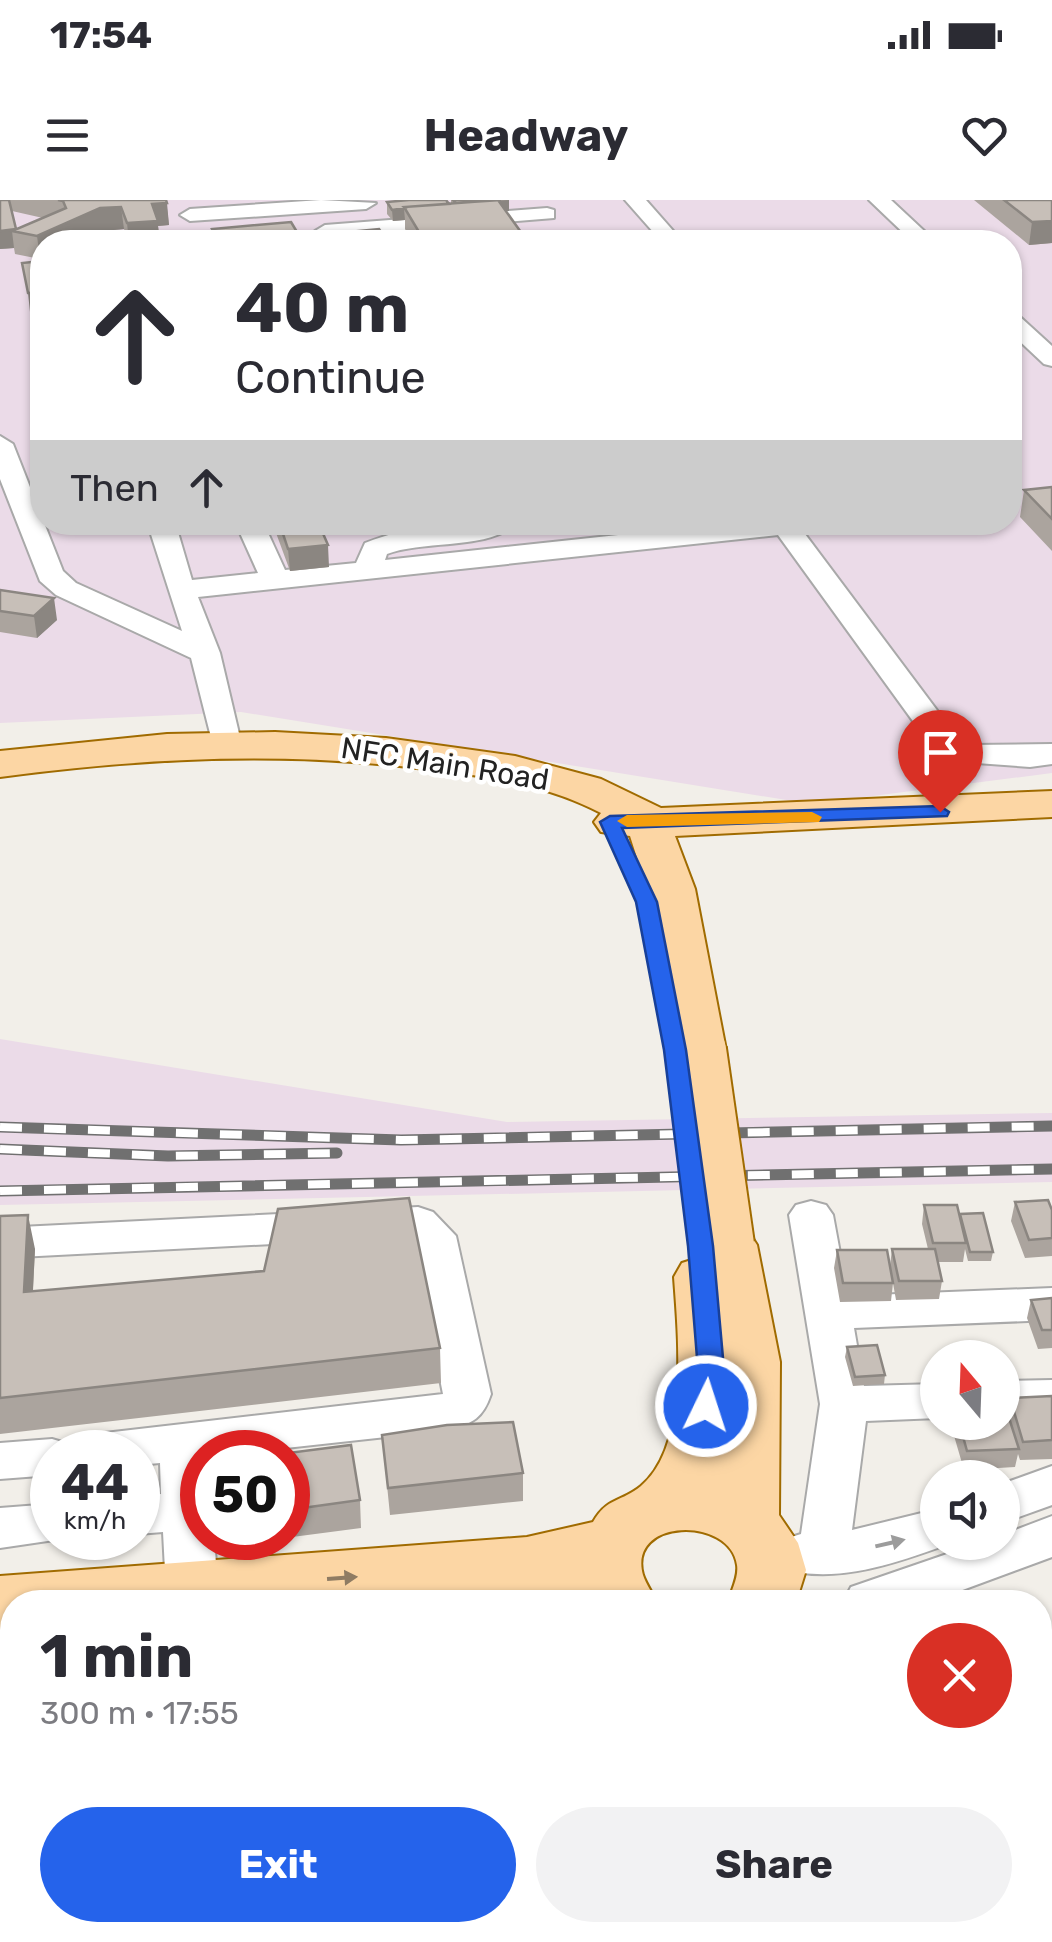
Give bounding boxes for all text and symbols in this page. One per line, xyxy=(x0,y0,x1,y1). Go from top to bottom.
text: 17:54 xyxy=(50,12,152,58)
icon: menu xyxy=(40,108,95,163)
icon: heart xyxy=(957,108,1012,163)
text: Headway xyxy=(424,109,628,162)
text: 40 m xyxy=(235,267,409,350)
icon: ahead xyxy=(70,270,200,400)
text: Continue xyxy=(235,351,426,404)
icon: ahead xyxy=(179,460,234,515)
text: Then xyxy=(70,465,159,511)
pin xyxy=(898,710,983,813)
icon: arrive xyxy=(913,725,968,780)
street label: NFC Main Road xyxy=(339,730,551,798)
north arrow xyxy=(920,1340,1020,1440)
map controls xyxy=(920,1340,1020,1560)
position arrow xyxy=(654,1354,758,1458)
speed limit sign: 50 xyxy=(180,1430,310,1560)
text: 44 xyxy=(61,1453,129,1513)
button: sound xyxy=(920,1460,1020,1560)
text: km/h xyxy=(64,1506,126,1535)
one-way arrow xyxy=(875,1535,906,1551)
one-way arrow xyxy=(326,1569,358,1585)
text: 1 min xyxy=(40,1621,193,1692)
button: close xyxy=(907,1623,1012,1728)
text: 300 m · 17:55 xyxy=(40,1694,239,1732)
button: Exit xyxy=(40,1807,516,1922)
button: Share xyxy=(536,1807,1012,1922)

